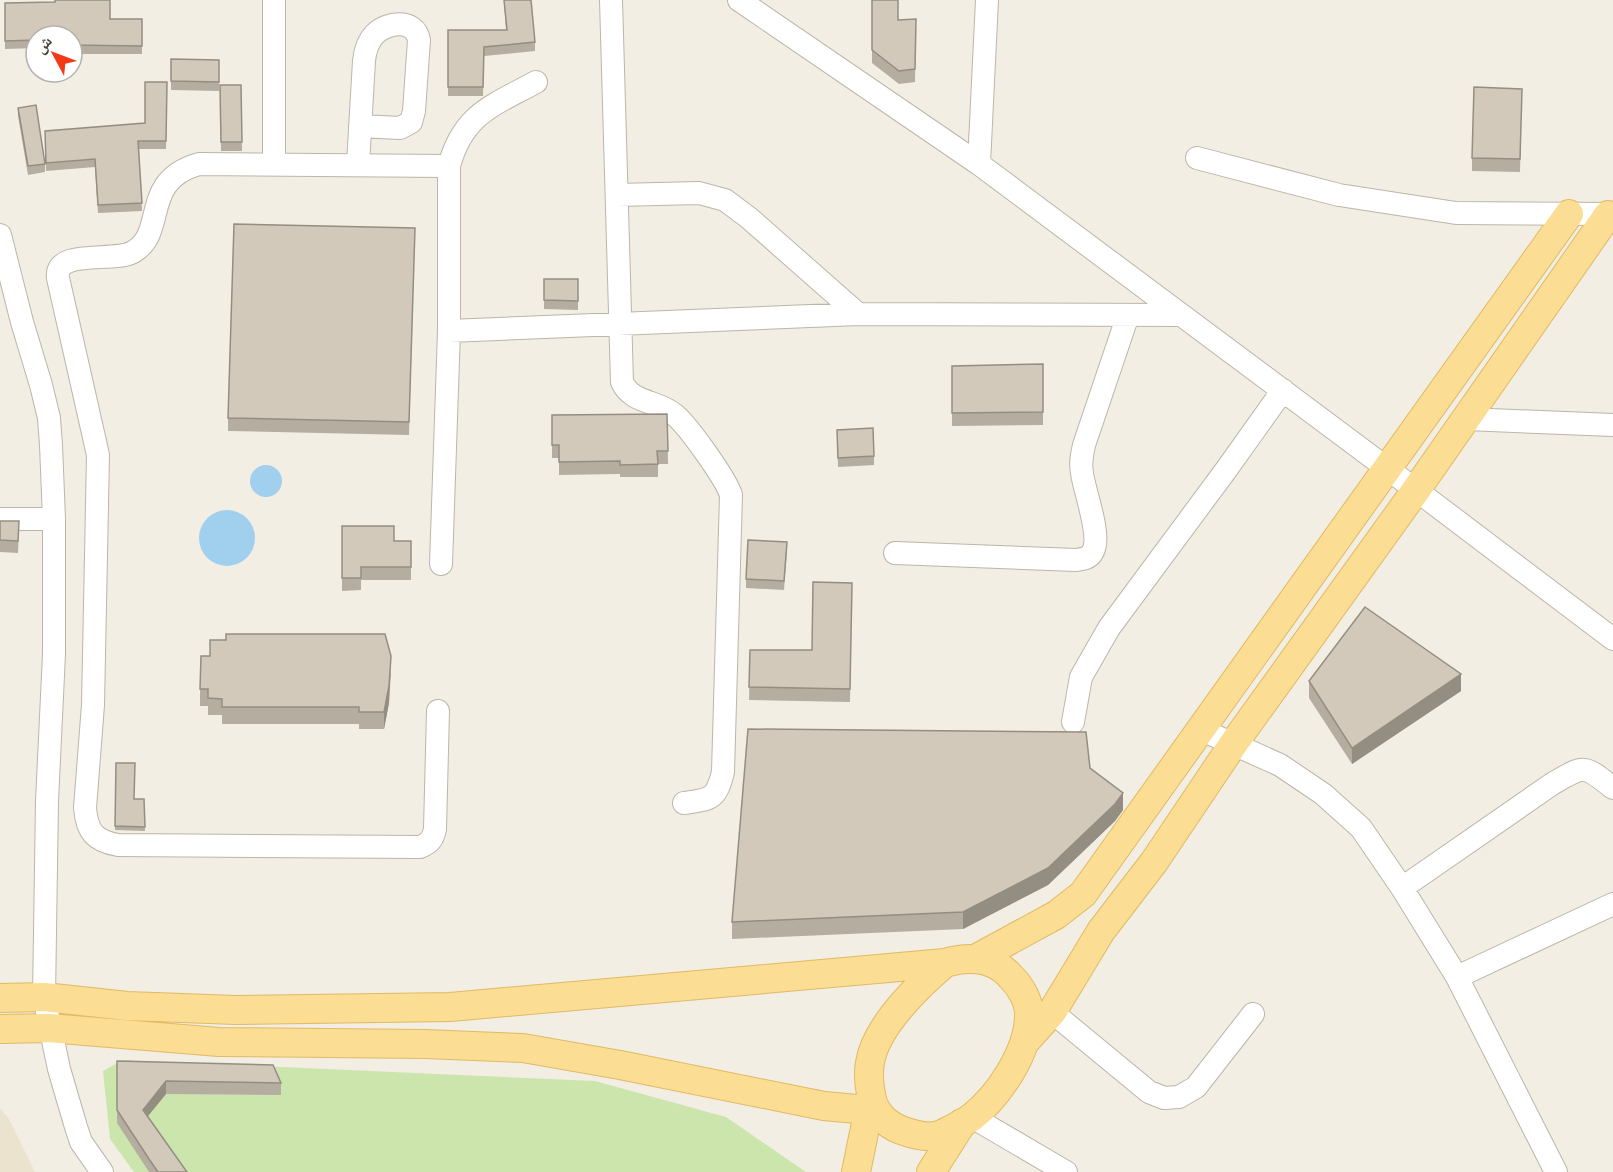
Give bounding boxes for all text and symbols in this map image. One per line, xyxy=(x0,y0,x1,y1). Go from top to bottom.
north arrow xyxy=(24,24,84,84)
text: ش xyxy=(30,31,56,57)

